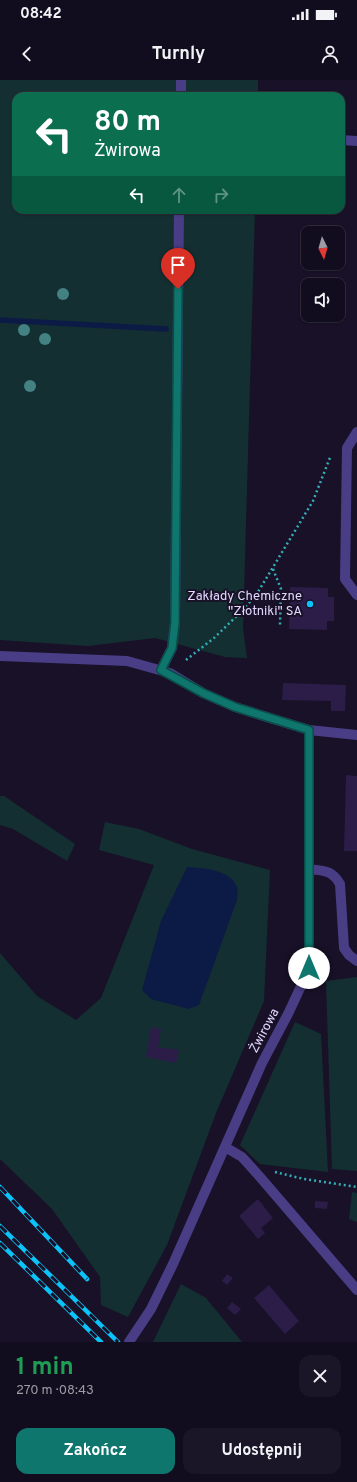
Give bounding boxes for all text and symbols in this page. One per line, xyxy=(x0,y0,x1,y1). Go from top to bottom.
text: 08:42 xyxy=(20,5,62,24)
icon: back xyxy=(16,43,38,65)
text: Turnly xyxy=(152,43,205,66)
icon: person xyxy=(319,43,341,65)
text: 80 m xyxy=(94,105,161,141)
icon: left xyxy=(28,108,80,160)
text: Żwirowa xyxy=(94,140,161,163)
icon: left xyxy=(126,184,148,206)
icon: ahead xyxy=(168,184,190,206)
icon: right xyxy=(210,184,232,206)
north arrow xyxy=(301,226,345,270)
map controls xyxy=(301,226,345,322)
pin xyxy=(161,248,195,289)
icon: arrive xyxy=(167,254,189,276)
button: sound xyxy=(301,278,345,322)
place label: Zakłady Chemiczne "Złotniki" SA xyxy=(187,589,302,620)
marker: Zakłady Chemiczne "Złotniki" SA xyxy=(305,599,315,609)
position arrow xyxy=(288,947,330,989)
street label: Żwirowa xyxy=(245,1005,283,1056)
text: 1 min xyxy=(16,1353,74,1383)
button: close xyxy=(299,1355,341,1397)
text: 270 m · 08:43 xyxy=(16,1383,94,1399)
button: Zakończ xyxy=(16,1428,175,1474)
button: Udostępnij xyxy=(183,1428,341,1474)

